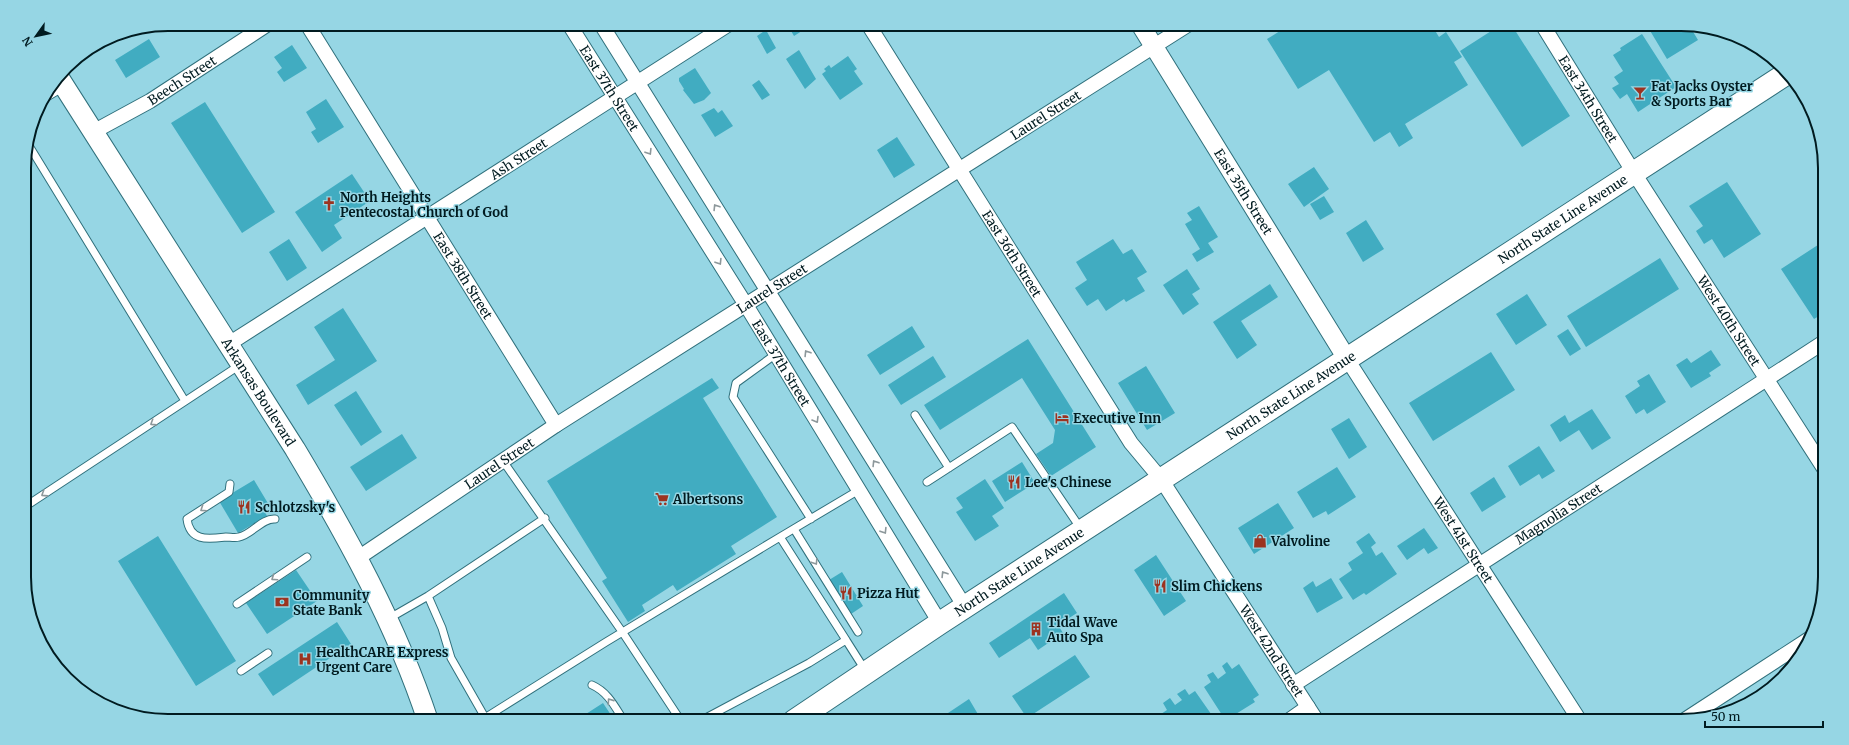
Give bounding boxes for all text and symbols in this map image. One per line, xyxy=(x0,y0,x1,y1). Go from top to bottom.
north arrow xyxy=(16,16,56,56)
text: N xyxy=(19,34,36,49)
street label: East 37th Street xyxy=(576,42,643,135)
street label: Beech Street xyxy=(145,52,220,109)
street label: East 34th Street xyxy=(1554,52,1621,146)
place label: Fat Jacks Oyster & Sports Bar xyxy=(1651,78,1753,110)
bar icon: Fat Jacks Oyster & Sports Bar xyxy=(1632,85,1648,101)
street label: Laurel Street xyxy=(1007,87,1084,144)
street label: Ash Street xyxy=(486,135,550,184)
street label: East 35th Street xyxy=(1210,146,1276,238)
one-way arrow xyxy=(645,148,652,155)
street label: North State Line Avenue xyxy=(1495,171,1631,268)
place label: North Heights Pentecostal Church of God xyxy=(340,189,508,221)
church icon: North Heights Pentecostal Church of God xyxy=(321,196,337,212)
one-way arrow xyxy=(713,204,720,211)
street label: East 36th Street xyxy=(978,207,1045,300)
street label: East 38th Street xyxy=(429,229,496,322)
one-way arrow xyxy=(714,258,721,265)
street label: Laurel Street xyxy=(734,260,810,317)
street label: West 40th Street xyxy=(1693,272,1764,370)
street label: East 37th Street xyxy=(748,317,814,410)
street label: Arkansas Boulevard xyxy=(217,334,299,450)
street label: North State Line Avenue xyxy=(1223,347,1359,444)
one-way arrow xyxy=(804,350,812,357)
hotel icon: Executive Inn xyxy=(1054,410,1070,426)
place label: Executive Inn xyxy=(1073,410,1161,427)
one-way arrow xyxy=(812,416,819,423)
one-way arrow xyxy=(150,418,157,425)
street label: Laurel Street xyxy=(461,434,537,493)
one-way arrow xyxy=(873,460,880,467)
restaurant icon: Lee's Chinese xyxy=(1006,474,1022,490)
place label: Lee's Chinese xyxy=(1025,474,1111,491)
street label: Magnolia Street xyxy=(1512,480,1605,548)
one-way arrow xyxy=(41,489,48,497)
supermarket icon: Albertsons xyxy=(654,491,670,507)
place label: Albertsons xyxy=(672,491,743,508)
street label: West 41st Street xyxy=(1429,493,1497,586)
restaurant icon: Schlotzsky's xyxy=(236,499,252,515)
place label: Schlotzsky's xyxy=(255,499,336,516)
one-way arrow xyxy=(200,504,207,511)
street label: North State Line Avenue xyxy=(951,524,1087,620)
one-way arrow xyxy=(880,527,887,534)
shop icon: Valvoline xyxy=(1252,533,1268,549)
place label: Valvoline xyxy=(1270,533,1330,550)
one-way arrow xyxy=(810,558,817,565)
one-way arrow xyxy=(941,571,949,578)
one-way arrow xyxy=(272,573,279,580)
restaurant icon: Slim Chickens xyxy=(1152,578,1168,594)
place label: Slim Chickens xyxy=(1171,578,1263,595)
restaurant icon: Pizza Hut xyxy=(838,585,854,601)
place label: Pizza Hut xyxy=(857,585,920,602)
place label: Community State Bank xyxy=(293,587,370,619)
bank icon: Community State Bank xyxy=(274,594,290,610)
street label: West 42nd Street xyxy=(1235,601,1307,700)
place label: Tidal Wave Auto Spa xyxy=(1046,614,1118,646)
building icon: Tidal Wave Auto Spa xyxy=(1028,621,1044,637)
place label: HealthCARE Express Urgent Care xyxy=(316,644,449,676)
hospital icon: HealthCARE Express Urgent Care xyxy=(297,651,313,667)
one-way arrow xyxy=(608,698,615,705)
scale bar xyxy=(1705,703,1823,729)
text: 50 m xyxy=(1711,709,1740,724)

